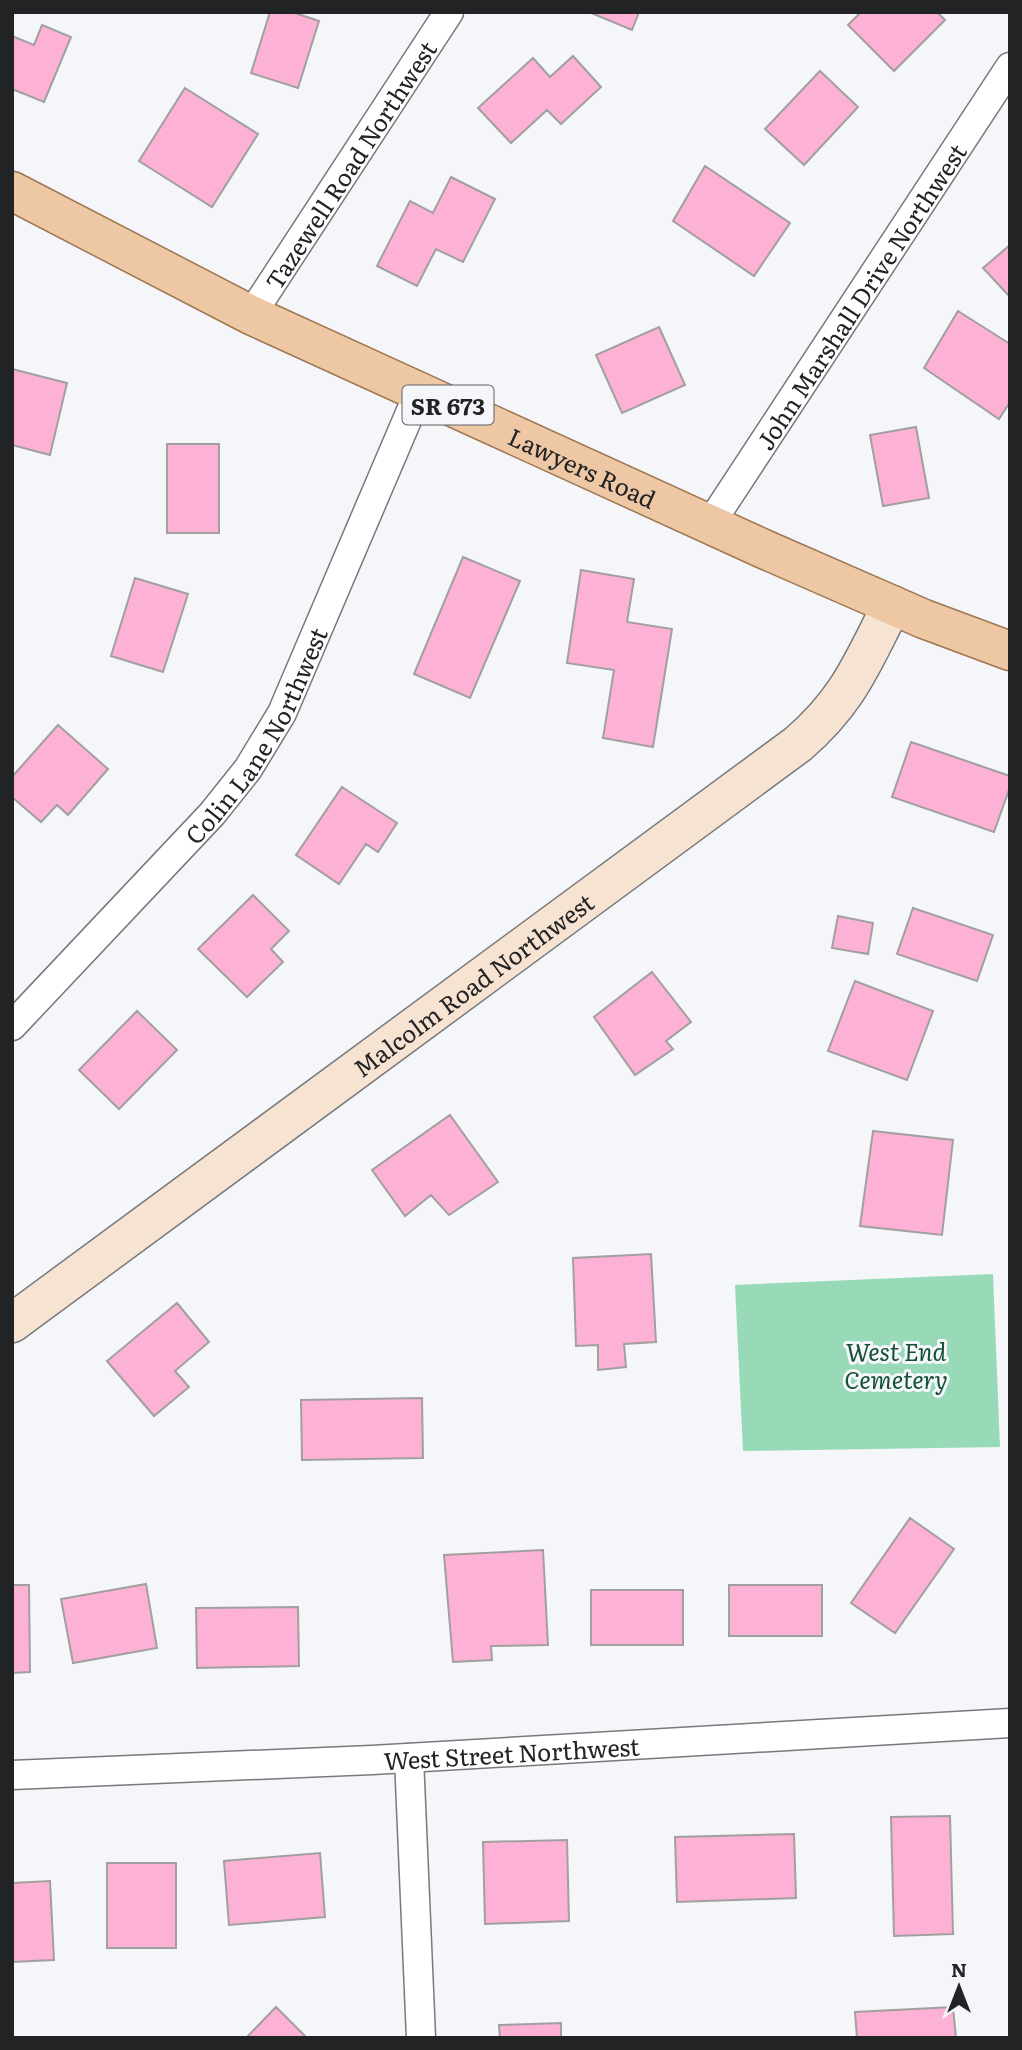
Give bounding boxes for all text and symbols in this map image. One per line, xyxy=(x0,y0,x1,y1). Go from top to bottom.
street label: Tazewell Road Northwest xyxy=(255,33,444,296)
street label: John Marshall Drive Northwest xyxy=(746,135,973,456)
road number: SR 673 xyxy=(402,386,494,424)
street label: Lawyers Road xyxy=(503,418,663,515)
street label: Colin Lane Northwest xyxy=(176,621,334,851)
street label: Malcolm Road Northwest xyxy=(345,883,600,1084)
park label: West End Cemetery xyxy=(844,1333,948,1396)
street label: West Street Northwest xyxy=(383,1727,641,1777)
north arrow xyxy=(924,1952,994,2022)
text: N xyxy=(951,1955,967,1983)

